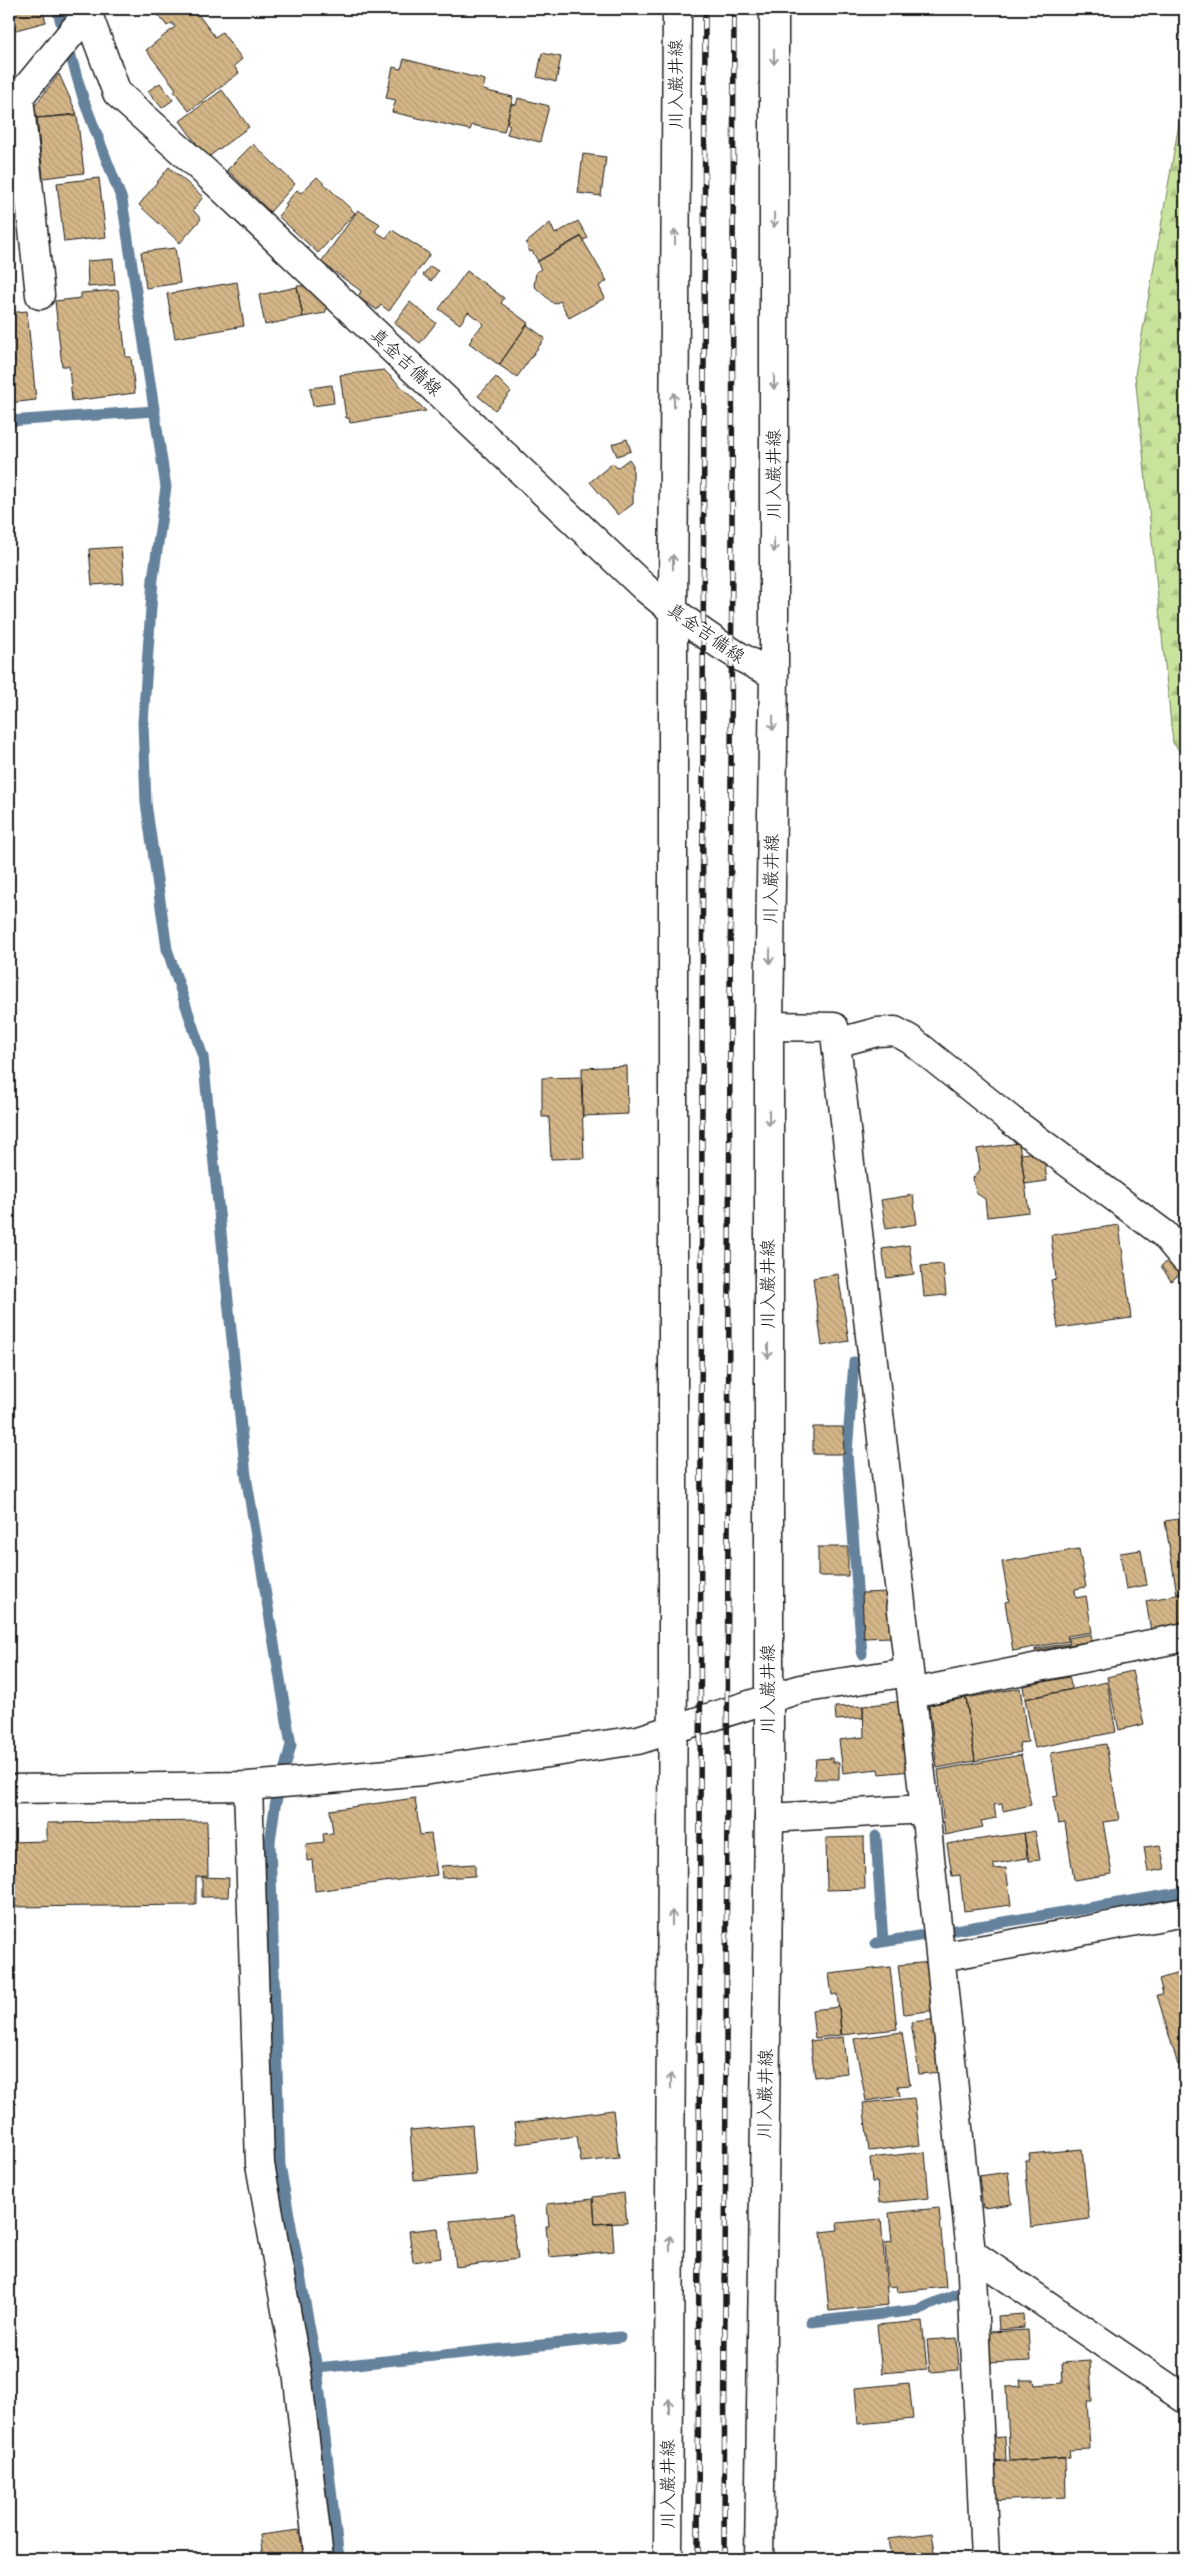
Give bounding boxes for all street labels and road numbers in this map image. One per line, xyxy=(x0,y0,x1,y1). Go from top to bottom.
street label: 川入巌井線 xyxy=(665,39,691,129)
street label: 真金吉備線 xyxy=(363,323,446,404)
street label: 川入巌井線 xyxy=(763,429,789,519)
street label: 真金吉備線 xyxy=(661,598,749,671)
street label: 川入巌井線 xyxy=(759,834,787,924)
street label: 川入巌井線 xyxy=(757,1239,783,1329)
street label: 川入巌井線 xyxy=(757,1644,783,1734)
street label: 川入巌井線 xyxy=(753,2049,781,2139)
street label: 川入巌井線 xyxy=(657,2439,683,2529)

